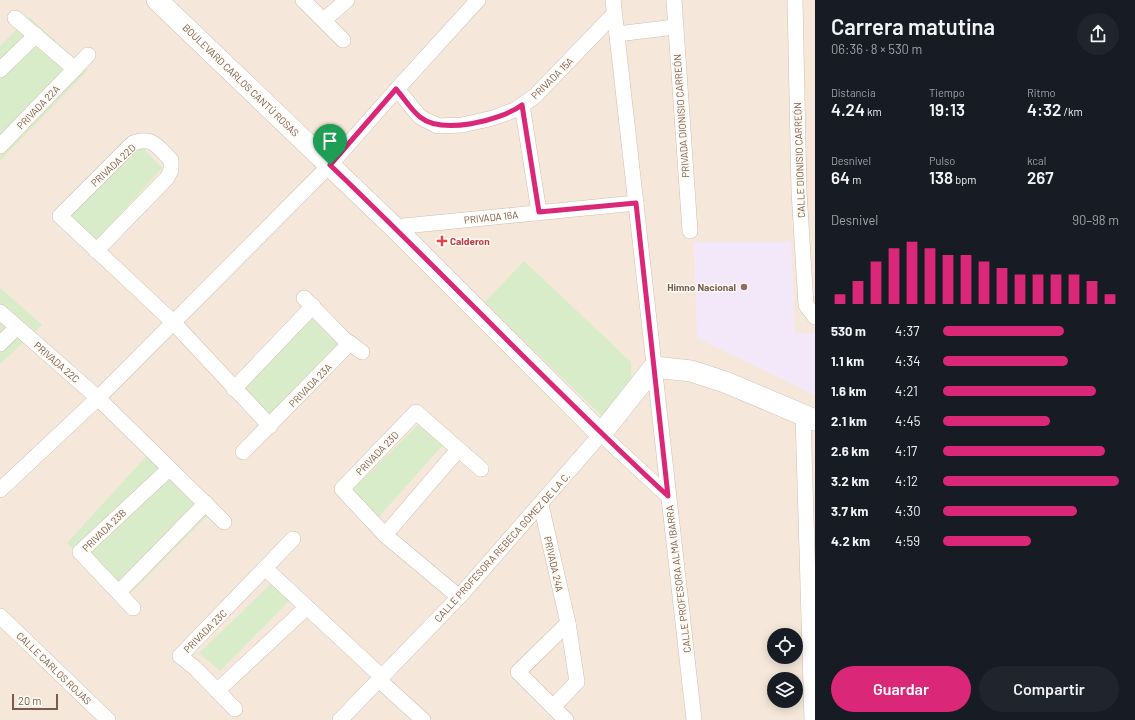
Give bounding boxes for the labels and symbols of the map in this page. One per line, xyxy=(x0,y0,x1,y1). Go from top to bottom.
street label: BOULEVARD CARLOS CANTÚ ROSAS xyxy=(180,21,302,139)
street label: PRIVADA DIONISIO CARREÓN xyxy=(671,54,691,178)
street label: PRIVADA 15A xyxy=(529,55,575,101)
street label: PRIVADA 22A xyxy=(14,83,62,131)
street label: CALLE DIONISIO CARREÓN xyxy=(791,102,807,218)
pin xyxy=(313,124,347,165)
street label: PRIVADA 22D xyxy=(88,141,138,189)
street label: PRIVADA 16A xyxy=(463,208,519,226)
place label: Calderon xyxy=(450,235,490,247)
marker: Calderon xyxy=(437,236,447,246)
place label: Himno Nacional xyxy=(667,281,736,293)
marker: Himno Nacional xyxy=(739,282,749,292)
street label: PRIVADA 22C xyxy=(32,339,82,385)
street label: PRIVADA 23A xyxy=(286,361,334,409)
street label: PRIVADA 23D xyxy=(353,429,401,477)
street label: CALLE PROFESORA REBECA GÓMEZ DE LA C. xyxy=(432,470,572,624)
street label: CALLE PROFESORA ALMA IBARRA xyxy=(663,505,693,653)
street label: PRIVADA 23B xyxy=(80,506,128,554)
street label: PRIVADA 24A xyxy=(542,535,566,593)
street label: PRIVADA 23C xyxy=(181,607,229,655)
street label: CALLE CARLOS ROJAS xyxy=(14,629,94,707)
scale bar xyxy=(12,692,58,711)

